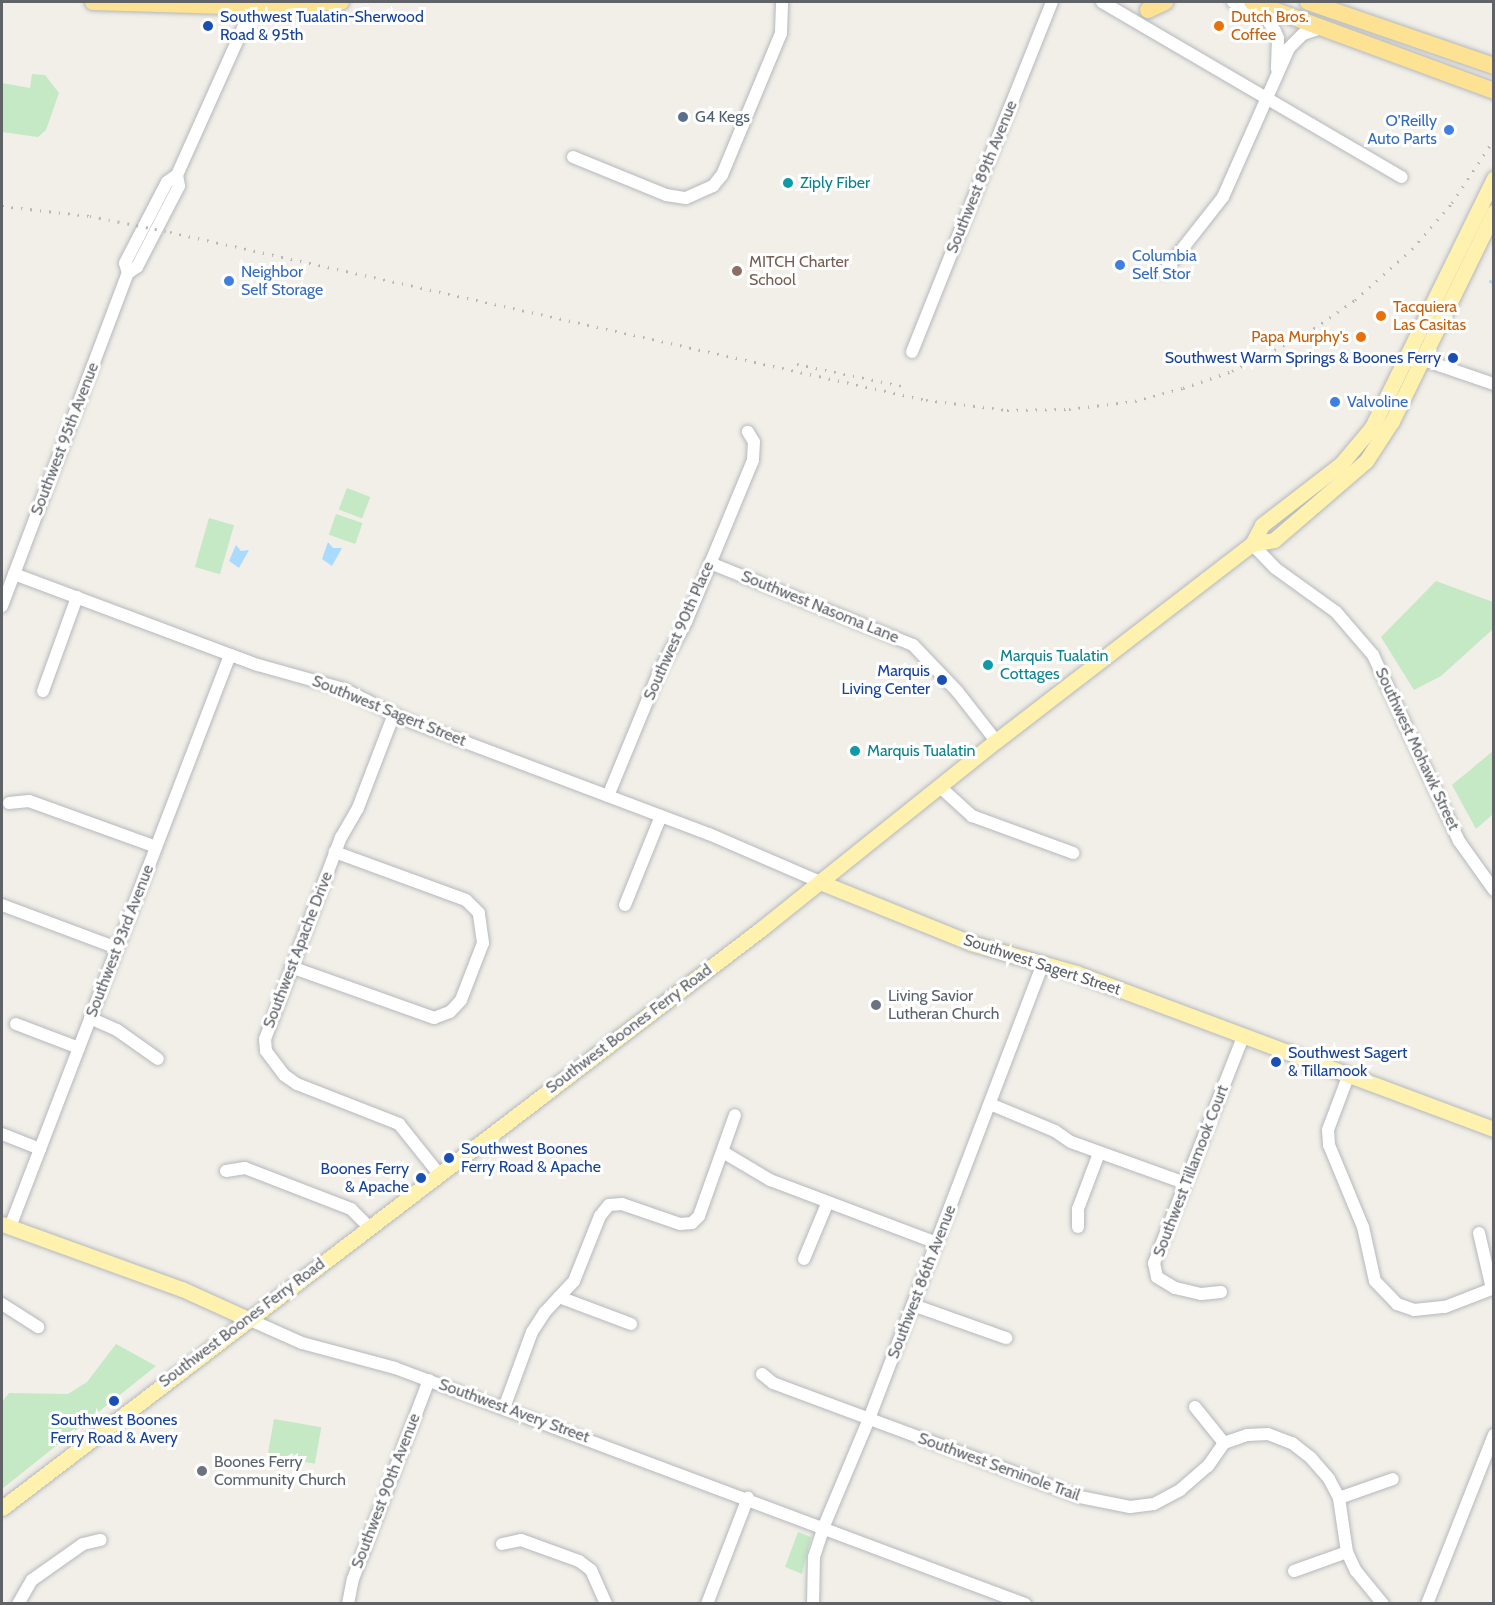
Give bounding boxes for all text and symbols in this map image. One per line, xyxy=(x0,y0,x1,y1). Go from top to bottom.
place label: Southwest Tualatin-Sherwood Road & 95th xyxy=(220,7,424,45)
place label: Dutch Bros. Coffee xyxy=(1231,7,1309,45)
marker: Southwest Tualatin-Sherwood Road & 95th xyxy=(201,19,215,33)
marker: Dutch Bros. Coffee xyxy=(1212,19,1226,33)
street label: Southwest 89th Avenue xyxy=(943,98,1021,256)
place label: G4 Kegs xyxy=(695,107,750,127)
marker: G4 Kegs xyxy=(676,110,690,124)
place label: O'Reilly Auto Parts xyxy=(1368,111,1437,149)
marker: O'Reilly Auto Parts xyxy=(1442,123,1456,137)
place label: Ziply Fiber xyxy=(800,173,870,193)
marker: Ziply Fiber xyxy=(781,176,795,190)
place label: Columbia Self Stor xyxy=(1132,246,1197,284)
place label: MITCH Charter School xyxy=(749,252,849,290)
marker: Columbia Self Stor xyxy=(1113,258,1127,272)
place label: Neighbor Self Storage xyxy=(241,262,323,300)
marker: MITCH Charter School xyxy=(730,264,744,278)
marker: Neighbor Self Storage xyxy=(222,274,236,288)
place label: Tacquiera Las Casitas xyxy=(1393,297,1466,335)
marker: Tacquiera Las Casitas xyxy=(1374,309,1388,323)
place label: Papa Murphy's xyxy=(1251,327,1349,347)
marker: Papa Murphy's xyxy=(1354,330,1368,344)
place label: Southwest Warm Springs & Boones Ferry xyxy=(1165,348,1441,368)
marker: Southwest Warm Springs & Boones Ferry xyxy=(1446,351,1460,365)
street label: Southwest 95th Avenue xyxy=(27,360,103,518)
place label: Valvoline xyxy=(1347,392,1408,412)
marker: Valvoline xyxy=(1328,395,1342,409)
street label: Southwest 90th Place xyxy=(640,559,718,703)
street label: Southwest Nasoma Lane xyxy=(738,567,902,647)
place label: Marquis Tualatin Cottages xyxy=(1000,646,1109,684)
marker: Marquis Tualatin Cottages xyxy=(981,658,995,672)
place label: Marquis Living Center xyxy=(842,661,930,699)
street label: Southwest Mohawk Street xyxy=(1371,665,1463,833)
street label: Southwest Sagert Street xyxy=(309,671,469,751)
marker: Marquis Living Center xyxy=(935,673,949,687)
place label: Marquis Tualatin xyxy=(867,741,976,761)
marker: Marquis Tualatin xyxy=(848,744,862,758)
street label: Southwest 93rd Avenue xyxy=(82,862,158,1020)
street label: Southwest Apache Drive xyxy=(259,869,337,1031)
street label: Southwest Sagert Street xyxy=(961,931,1123,999)
street label: Southwest Boones Ferry Road xyxy=(542,960,716,1098)
place label: Living Savior Lutheran Church xyxy=(888,986,999,1024)
marker: Living Savior Lutheran Church xyxy=(869,998,883,1012)
place label: Southwest Sagert & Tillamook xyxy=(1288,1043,1407,1081)
marker: Southwest Sagert & Tillamook xyxy=(1269,1055,1283,1069)
street label: Southwest Tillamook Court xyxy=(1149,1082,1233,1260)
place label: Southwest Boones Ferry Road & Apache xyxy=(461,1139,601,1177)
marker: Southwest Boones Ferry Road & Apache xyxy=(442,1151,456,1165)
place label: Boones Ferry & Apache xyxy=(320,1159,409,1197)
marker: Boones Ferry & Apache xyxy=(414,1171,428,1185)
street label: Southwest 86th Avenue xyxy=(884,1202,960,1362)
street label: Southwest Boones Ferry Road xyxy=(155,1254,329,1392)
street label: Southwest Avery Street xyxy=(436,1375,592,1447)
marker: Southwest Boones Ferry Road & Avery xyxy=(107,1394,121,1408)
place label: Southwest Boones Ferry Road & Avery xyxy=(50,1410,178,1448)
street label: Southwest 90th Avenue xyxy=(348,1411,424,1571)
street label: Southwest Seminole Trail xyxy=(915,1429,1083,1505)
place label: Boones Ferry Community Church xyxy=(214,1452,346,1490)
marker: Boones Ferry Community Church xyxy=(195,1464,209,1478)

